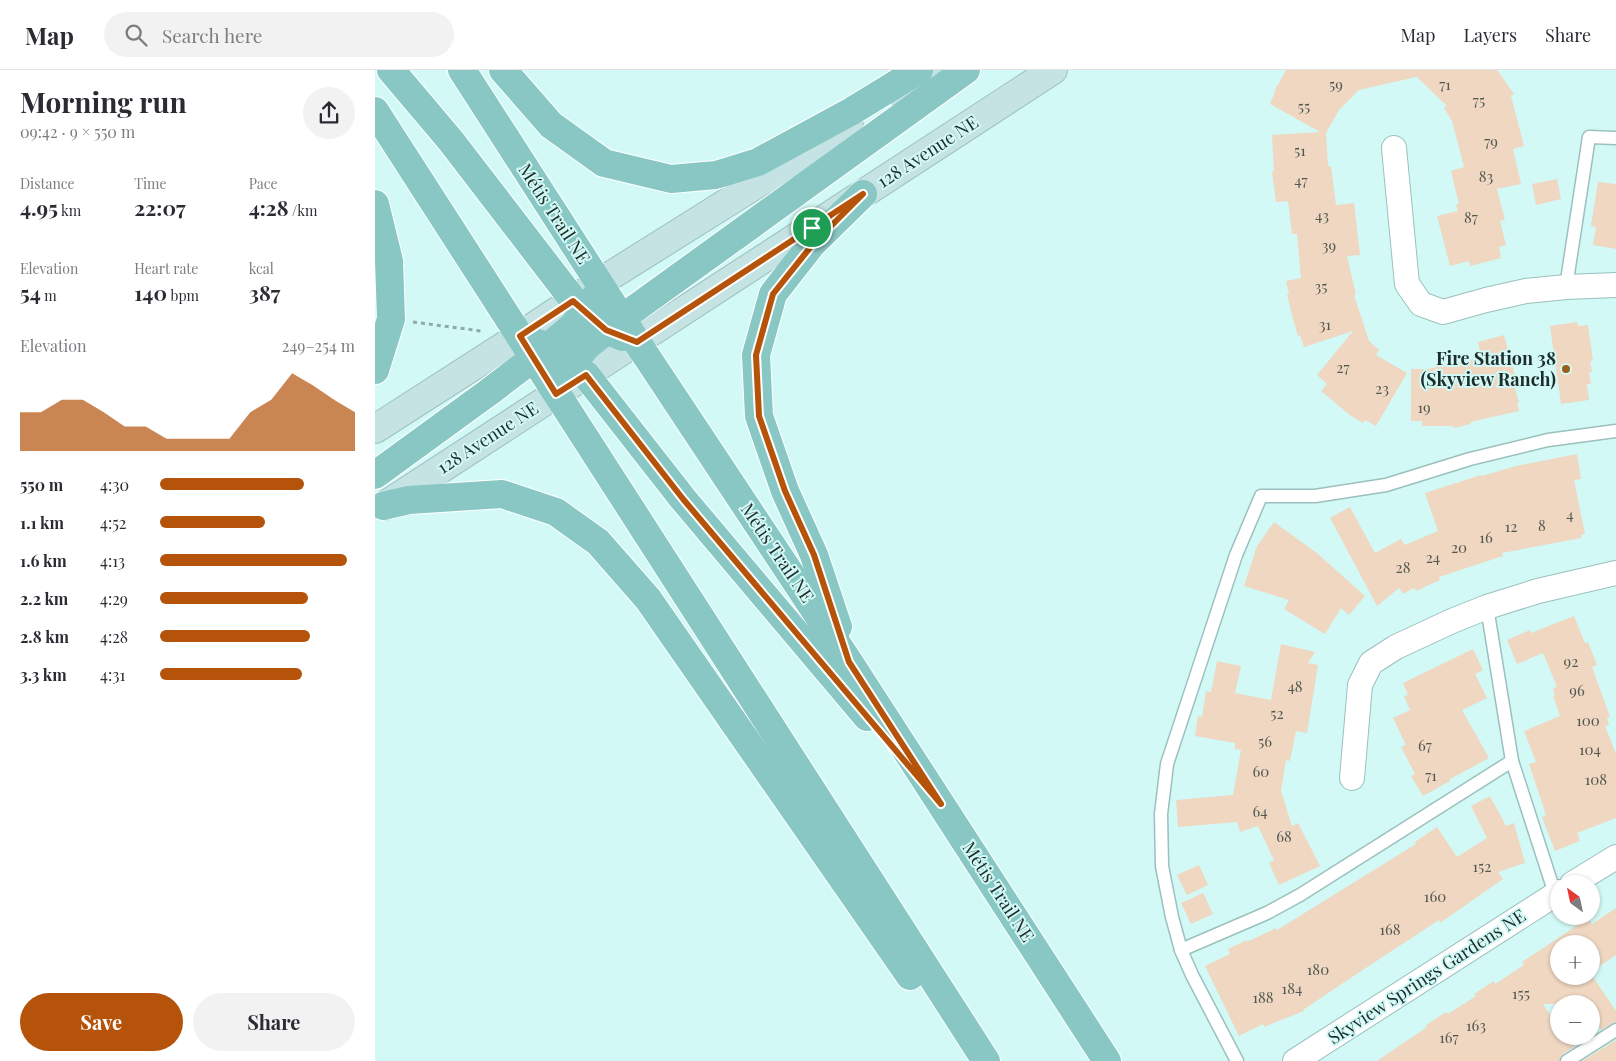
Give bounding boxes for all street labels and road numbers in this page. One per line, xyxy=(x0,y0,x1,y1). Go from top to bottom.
street label: 128 Avenue NE xyxy=(872,109,983,193)
street label: Métis Trail NE xyxy=(513,159,596,268)
street label: 128 Avenue NE xyxy=(432,395,543,479)
street label: Métis Trail NE xyxy=(736,498,820,607)
street label: Métis Trail NE xyxy=(957,837,1040,946)
street label: Skyview Springs Gardens NE xyxy=(1323,903,1530,1049)

